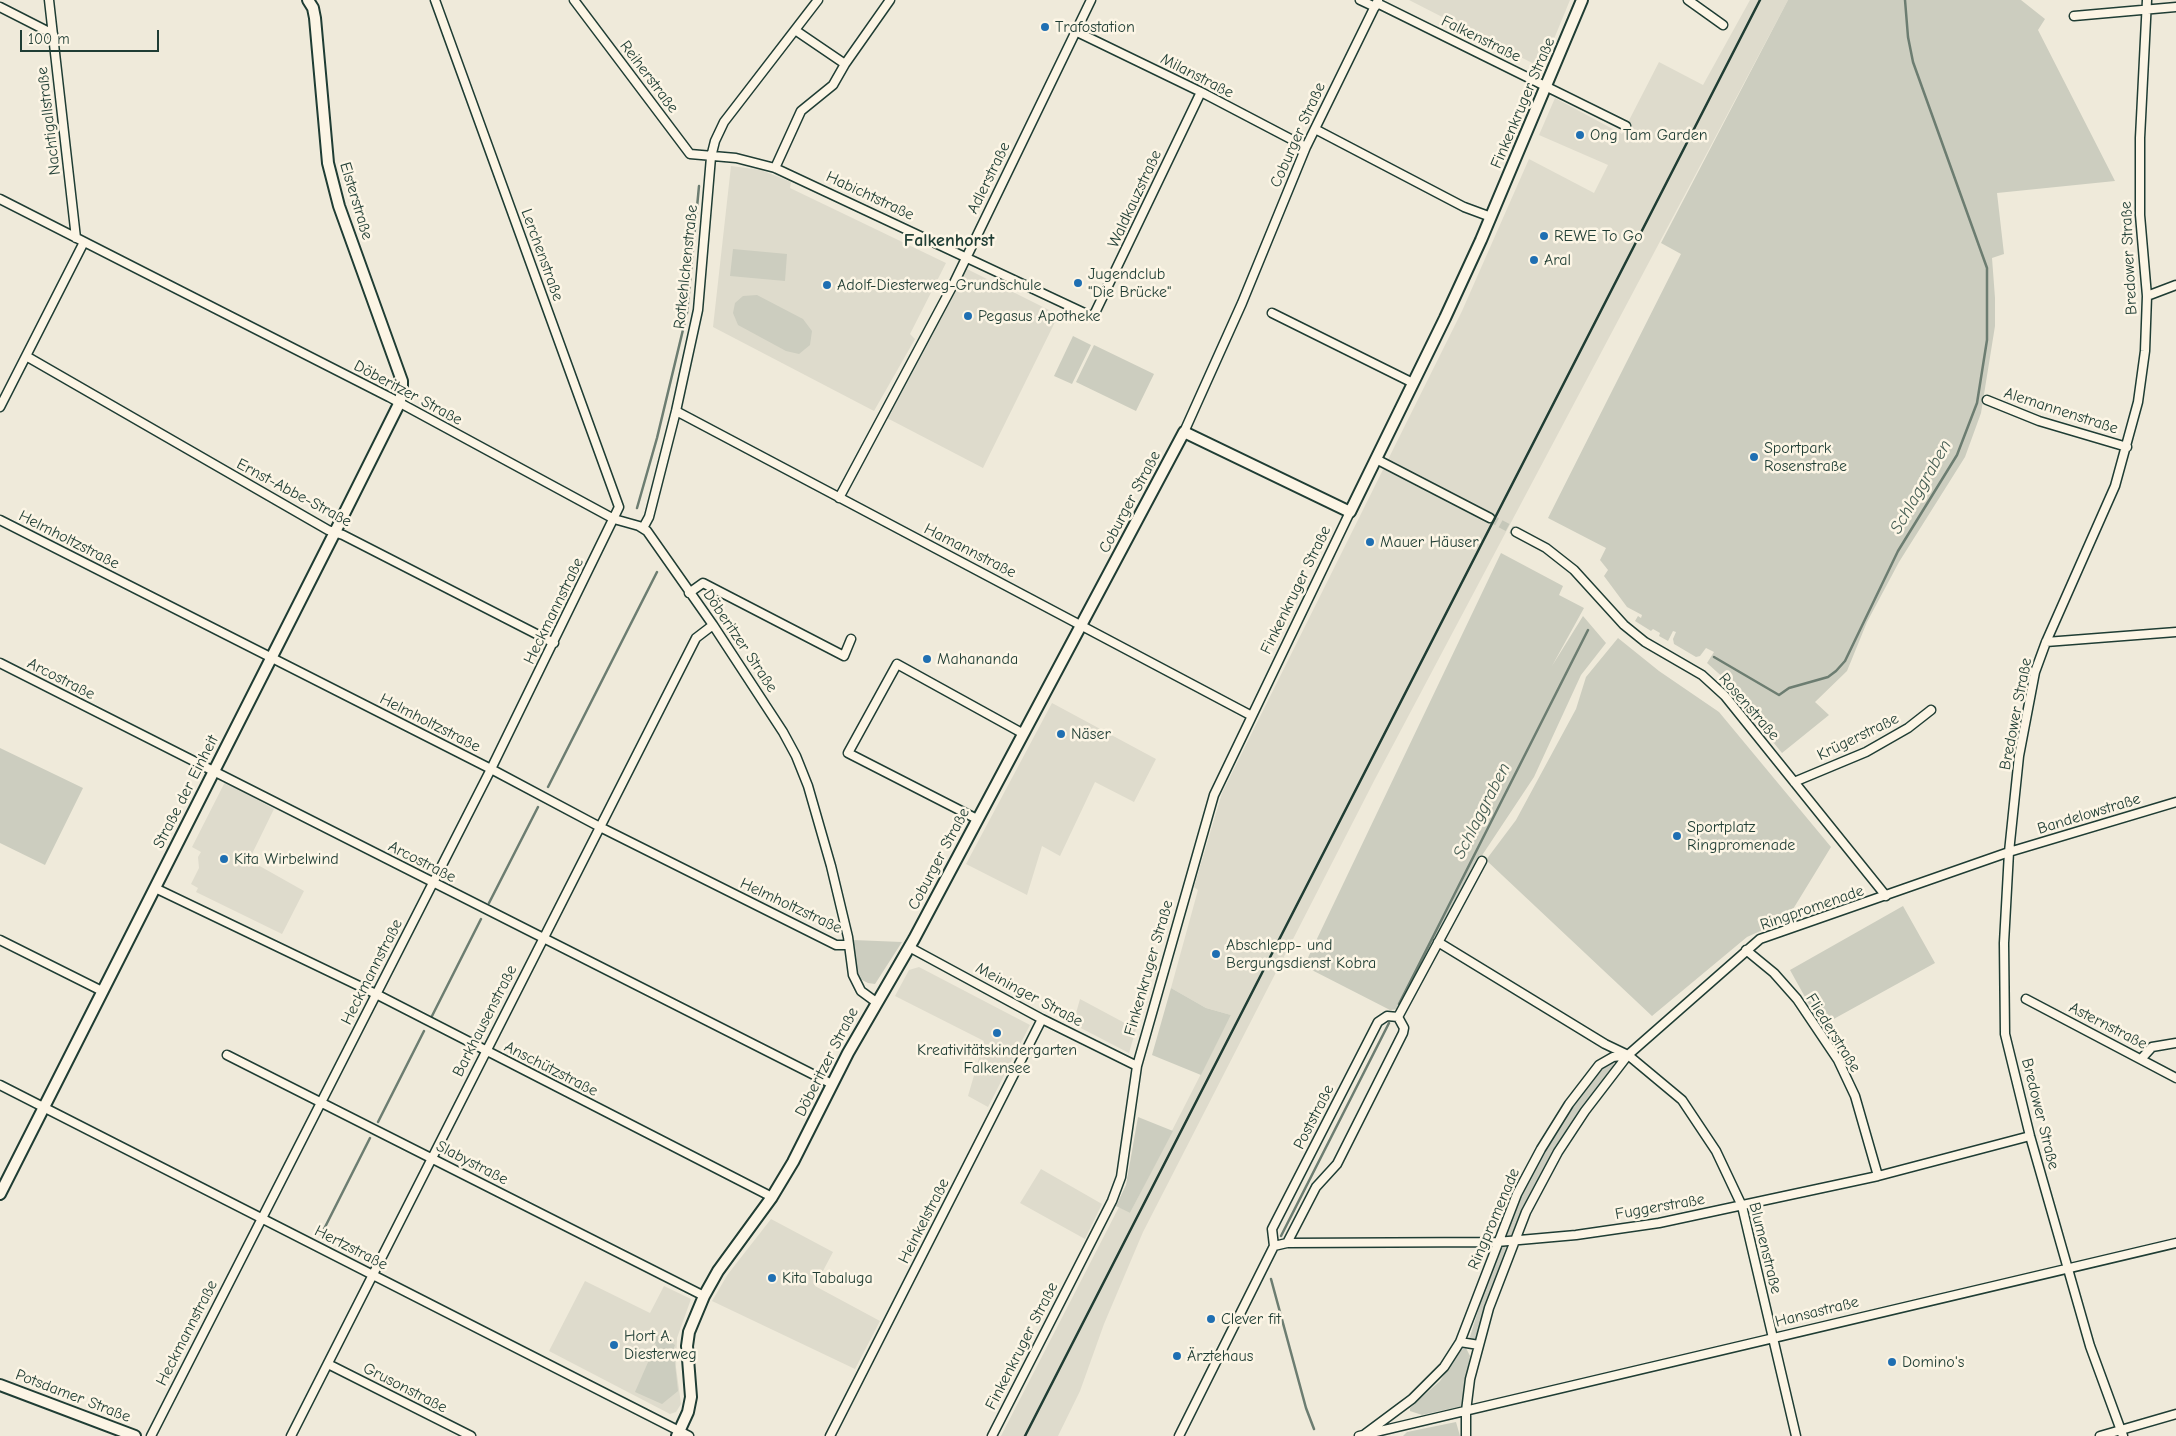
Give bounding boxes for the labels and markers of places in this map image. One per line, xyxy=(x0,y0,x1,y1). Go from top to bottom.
place label: Trafostation xyxy=(1055,17,1135,37)
marker: Trafostation xyxy=(1039,21,1051,33)
place label: Ong Tam Garden xyxy=(1590,125,1708,145)
marker: Ong Tam Garden xyxy=(1574,129,1586,141)
place label: REWE To Go xyxy=(1554,226,1643,246)
marker: REWE To Go xyxy=(1538,230,1550,242)
place label: Aral xyxy=(1544,250,1571,270)
marker: Aral xyxy=(1528,254,1540,266)
place label: Jugendclub "Die Brücke" xyxy=(1088,264,1171,302)
place label: Adolf-Diesterweg-Grundschule xyxy=(837,275,1041,295)
marker: Jugendclub "Die Brücke" xyxy=(1072,277,1084,289)
marker: Adolf-Diesterweg-Grundschule xyxy=(821,279,833,291)
place label: Pegasus Apotheke xyxy=(978,306,1101,326)
marker: Pegasus Apotheke xyxy=(962,310,974,322)
place label: Sportpark Rosenstraße xyxy=(1764,438,1847,476)
marker: Sportpark Rosenstraße xyxy=(1748,451,1760,463)
place label: Mauer Häuser xyxy=(1380,532,1479,552)
marker: Mauer Häuser xyxy=(1364,536,1376,548)
place label: Mahananda xyxy=(937,649,1018,669)
marker: Mahananda xyxy=(921,653,933,665)
place label: Näser xyxy=(1071,724,1111,744)
marker: Näser xyxy=(1055,728,1067,740)
place label: Sportplatz Ringpromenade xyxy=(1687,817,1795,855)
marker: Sportplatz Ringpromenade xyxy=(1671,830,1683,842)
place label: Kita Wirbelwind xyxy=(234,849,339,869)
marker: Kita Wirbelwind xyxy=(218,853,230,865)
place label: Abschlepp- und Bergungsdienst Kobra xyxy=(1226,935,1376,973)
marker: Abschlepp- und Bergungsdienst Kobra xyxy=(1210,948,1222,960)
marker: Kreativitätskindergarten Falkensee xyxy=(991,1027,1003,1039)
place label: Kreativitätskindergarten Falkensee xyxy=(917,1040,1077,1078)
place label: Kita Tabaluga xyxy=(782,1268,873,1288)
marker: Kita Tabaluga xyxy=(766,1272,778,1284)
place label: Clever fit xyxy=(1221,1309,1281,1329)
marker: Clever fit xyxy=(1205,1313,1217,1325)
place label: Hort A. Diesterweg xyxy=(624,1326,697,1364)
marker: Hort A. Diesterweg xyxy=(608,1339,620,1351)
place label: Ärztehaus xyxy=(1187,1346,1253,1366)
marker: Ärztehaus xyxy=(1171,1350,1183,1362)
place label: Domino's xyxy=(1902,1352,1964,1372)
marker: Domino's xyxy=(1886,1356,1898,1368)

